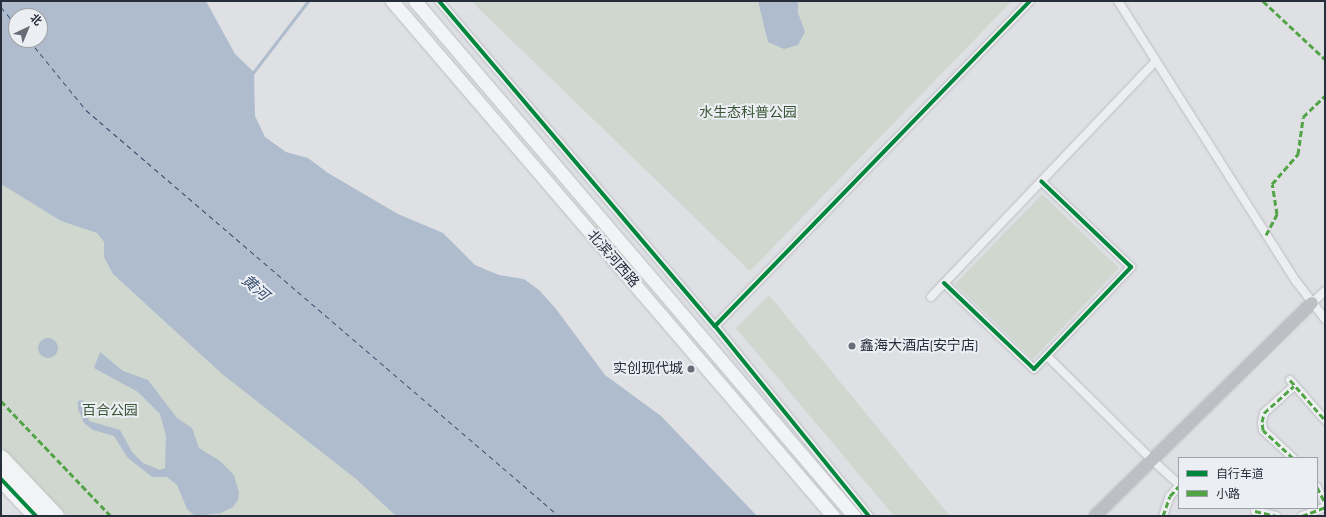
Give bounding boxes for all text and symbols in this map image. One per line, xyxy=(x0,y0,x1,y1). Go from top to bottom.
north arrow xyxy=(8,8,48,48)
text: 北 xyxy=(28,11,44,28)
park label: 水生态科普公园 xyxy=(699,105,797,121)
street label: 北滨河西路 xyxy=(584,227,642,291)
water label: 黄河 xyxy=(238,271,272,305)
place label: 鑫海大酒店(安宁店) xyxy=(860,338,978,354)
marker: 鑫海大酒店(安宁店) xyxy=(847,341,857,351)
place label: 实创现代城 xyxy=(613,361,683,377)
marker: 实创现代城 xyxy=(686,364,696,374)
park label: 百合公园 xyxy=(82,403,138,419)
legend xyxy=(1178,457,1318,509)
text: 自行车道 xyxy=(1216,467,1264,482)
text: 小路 xyxy=(1216,487,1240,502)

